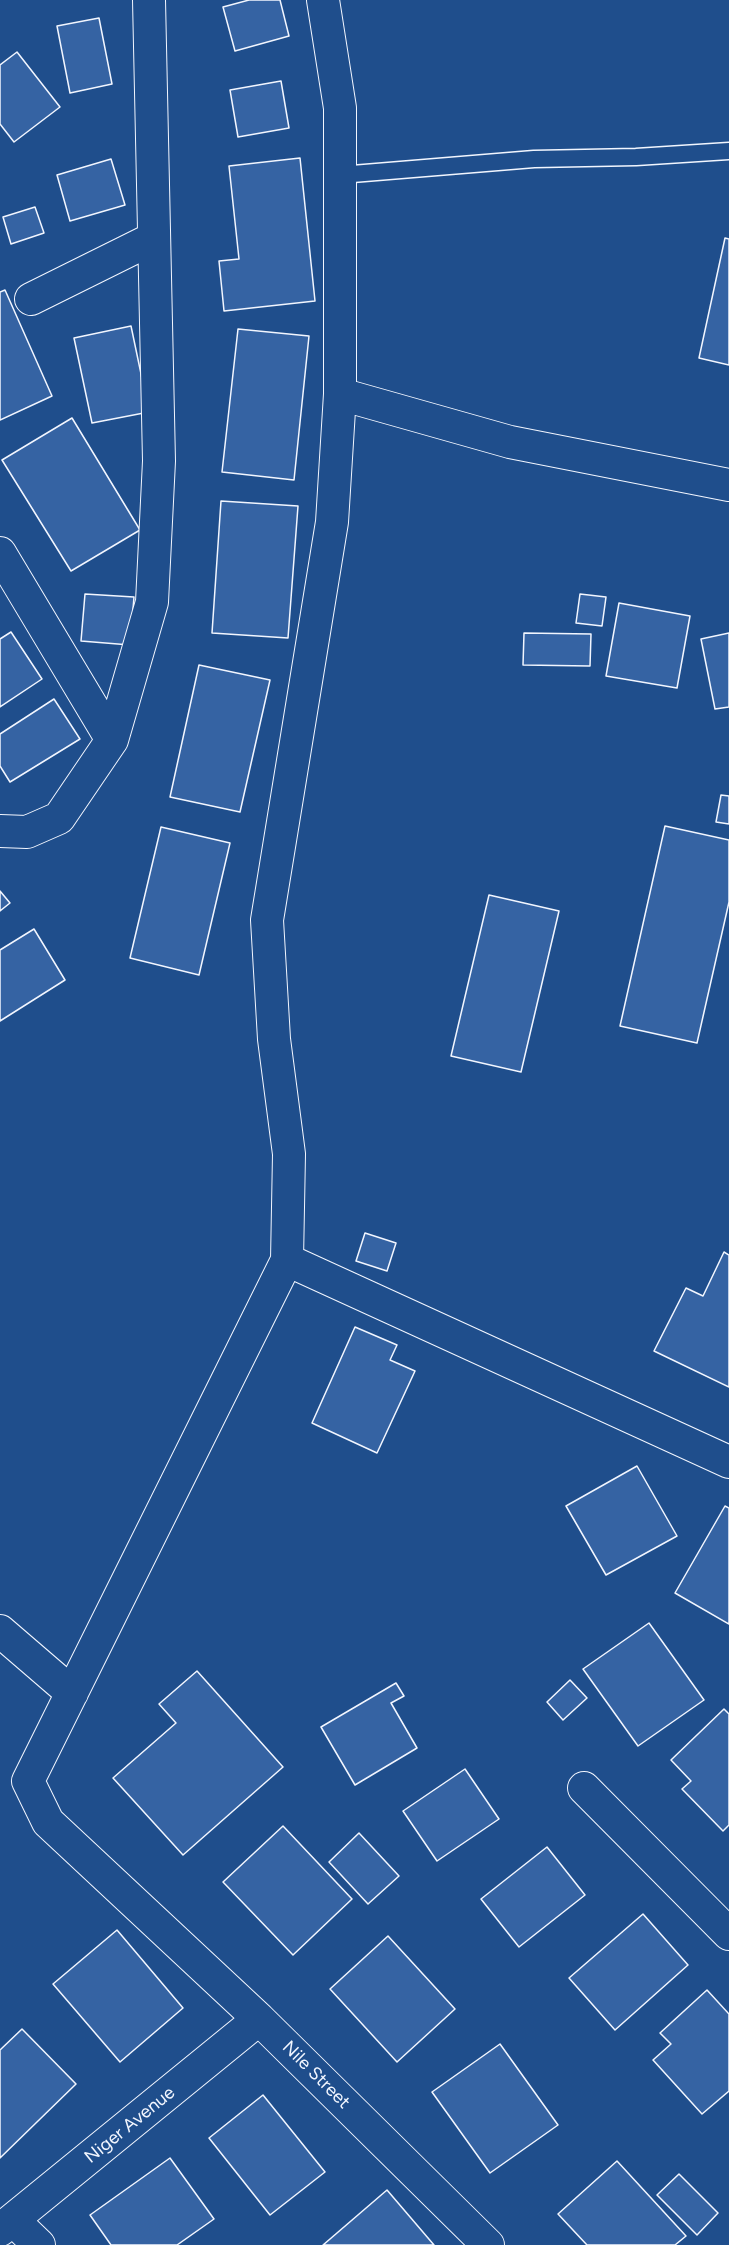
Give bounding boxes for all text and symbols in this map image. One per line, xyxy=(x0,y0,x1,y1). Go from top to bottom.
street label: Nile Street xyxy=(278,2037,354,2113)
street label: Niger Avenue xyxy=(80,2082,180,2168)

